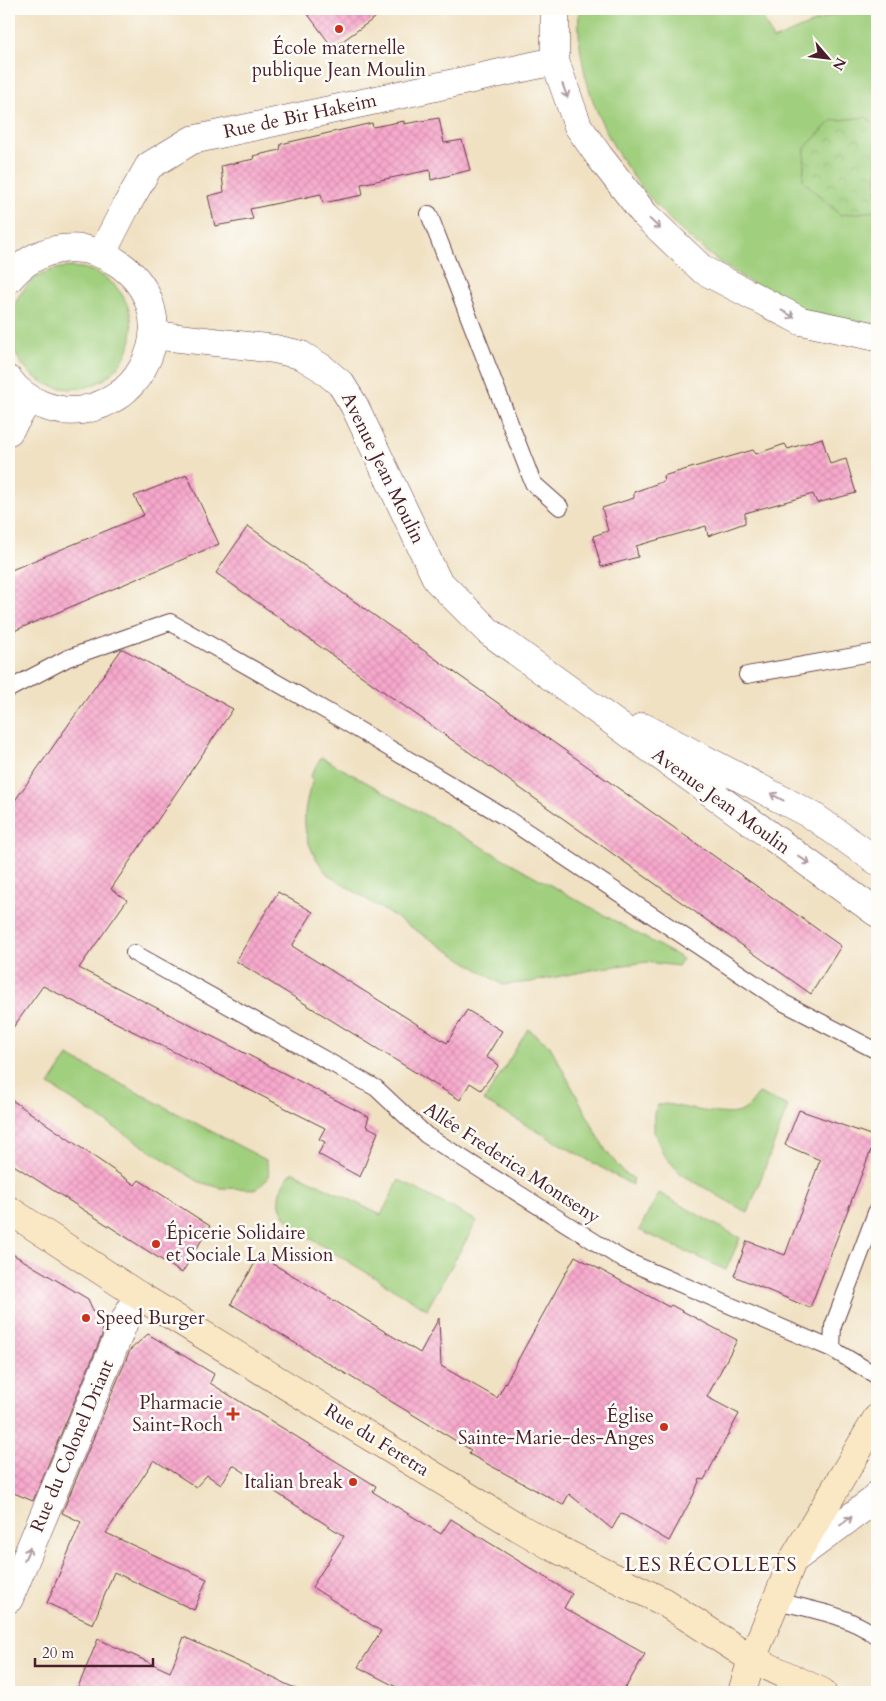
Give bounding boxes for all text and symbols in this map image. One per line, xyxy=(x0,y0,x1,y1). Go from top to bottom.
marker: École maternelle publique Jean Moulin xyxy=(333,23,345,35)
north arrow xyxy=(804,32,854,82)
place label: École maternelle publique Jean Moulin xyxy=(252,35,426,83)
text: N xyxy=(828,54,850,74)
one-way arrow xyxy=(561,82,570,98)
street label: Rue de Bir Hakeim xyxy=(221,87,380,145)
one-way arrow xyxy=(648,218,661,230)
one-way arrow xyxy=(780,310,795,319)
street label: Avenue Jean Moulin xyxy=(335,388,431,548)
street label: Avenue Jean Moulin xyxy=(646,742,796,860)
one-way arrow xyxy=(770,792,785,801)
one-way arrow xyxy=(796,855,810,865)
street label: Allée Frederica Montseny xyxy=(419,1096,605,1230)
place label: Épicerie Solidaire et Sociale La Mission xyxy=(166,1220,334,1268)
marker: Épicerie Solidaire et Sociale La Mission xyxy=(150,1238,162,1250)
place label: Speed Burger xyxy=(96,1305,205,1331)
marker: Speed Burger xyxy=(80,1312,92,1324)
street label: Rue du Colonel Driant xyxy=(24,1356,120,1536)
place label: Pharmacie Saint-Roch xyxy=(132,1390,224,1438)
street label: Rue du Feretra xyxy=(320,1397,434,1483)
place label: Église Sainte-Marie-des-Anges xyxy=(458,1403,654,1451)
marker: Pharmacie Saint-Roch xyxy=(227,1408,239,1420)
marker: Église Sainte-Marie-des-Anges xyxy=(658,1421,670,1433)
place label: Italian break xyxy=(244,1469,344,1495)
marker: Italian break xyxy=(347,1476,359,1488)
one-way arrow xyxy=(839,1515,852,1526)
one-way arrow xyxy=(23,1547,33,1562)
district label: LES RÉCOLLETS xyxy=(625,1551,797,1578)
scale bar xyxy=(35,1636,152,1668)
text: 20 m xyxy=(42,1643,74,1663)

